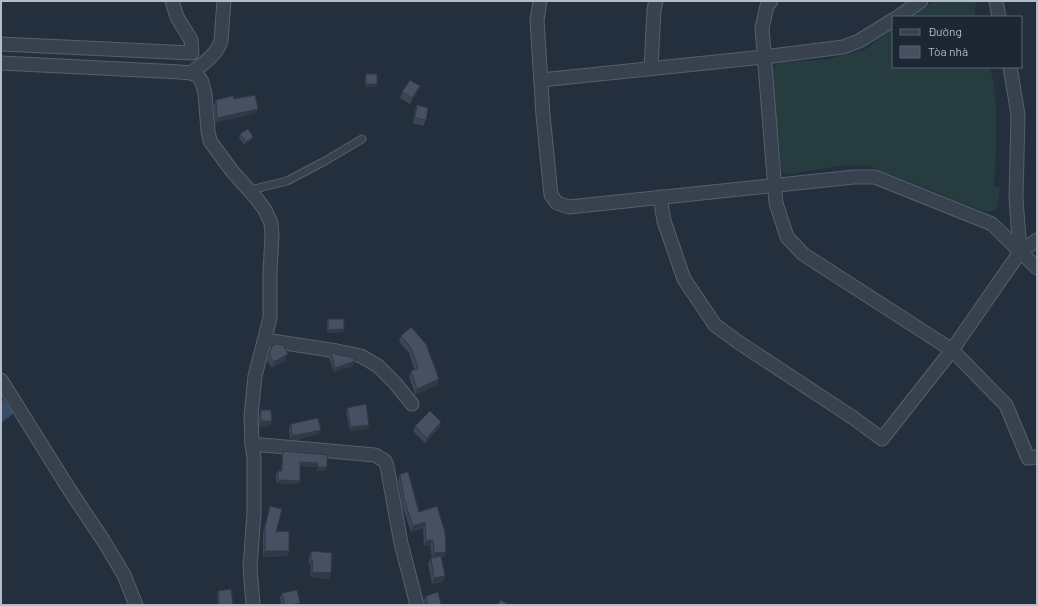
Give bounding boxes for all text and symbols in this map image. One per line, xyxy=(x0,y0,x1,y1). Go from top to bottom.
legend xyxy=(892,16,1022,68)
text: Đường xyxy=(928,24,962,38)
text: Tòa nhà xyxy=(928,44,968,58)

